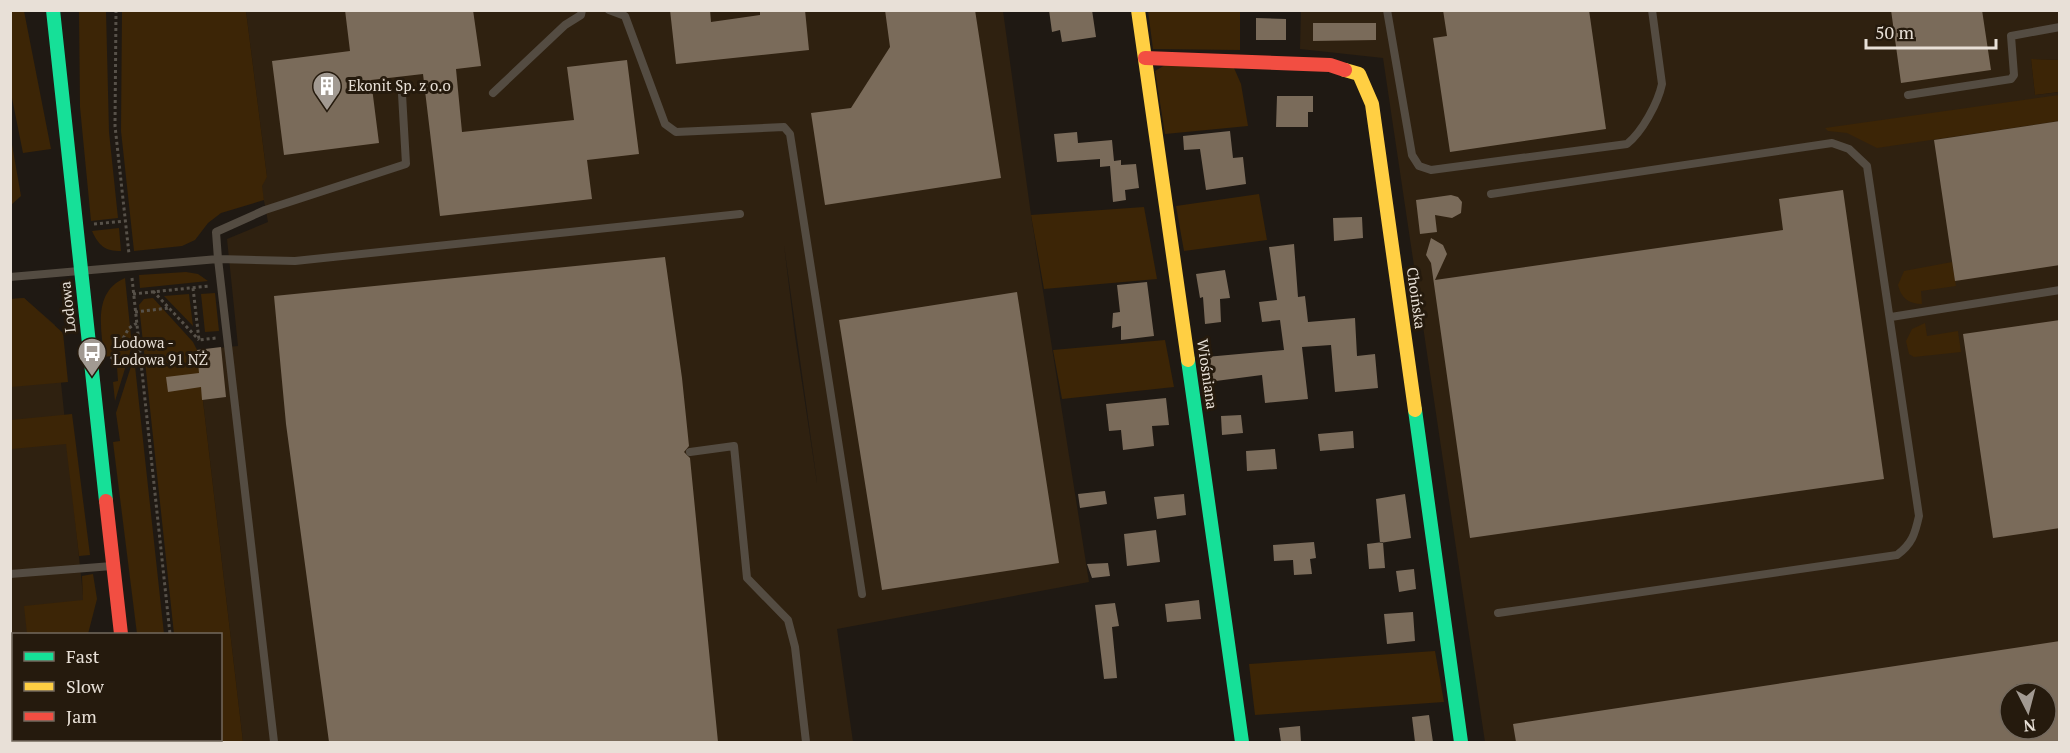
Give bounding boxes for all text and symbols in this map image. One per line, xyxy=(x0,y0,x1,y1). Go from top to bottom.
scale bar xyxy=(1866,12,1996,50)
text: 50 m xyxy=(1875,20,1915,44)
building icon: Ekonit Sp. z o.o xyxy=(311,70,343,112)
place label: Ekonit Sp. z o.o xyxy=(348,75,451,95)
street label: Choińska xyxy=(1403,266,1431,330)
street label: Lodowa xyxy=(54,280,80,334)
place label: Lodowa - Lodowa 91 NŻ xyxy=(113,332,208,369)
bus stop icon: Lodowa - Lodowa 91 NŻ xyxy=(76,336,108,378)
street label: Wiośniana xyxy=(1193,337,1223,411)
legend xyxy=(12,633,222,741)
text: Fast xyxy=(66,644,100,668)
text: Slow xyxy=(66,674,105,698)
north arrow xyxy=(1998,681,2058,741)
text: Jam xyxy=(66,704,97,728)
text: N xyxy=(2022,714,2037,737)

